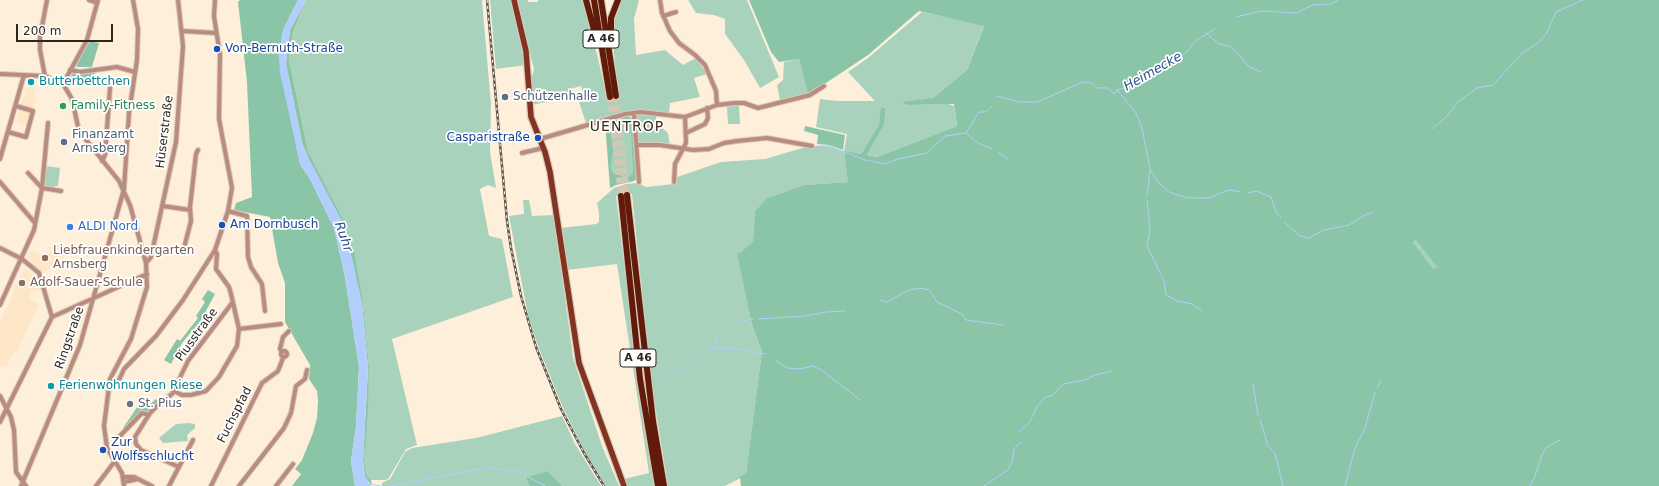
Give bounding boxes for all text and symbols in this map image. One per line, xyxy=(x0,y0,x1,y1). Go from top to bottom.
scale bar xyxy=(18,16,115,42)
text: 200 m xyxy=(23,24,61,38)
road number: A 46 xyxy=(583,30,619,48)
place label: Von-Bernuth-Straße xyxy=(225,42,343,56)
marker: Von-Bernuth-Straße xyxy=(212,44,222,54)
water label: Heimecke xyxy=(1121,49,1185,95)
place label: Butterbettchen xyxy=(39,75,130,89)
marker: Butterbettchen xyxy=(26,77,36,87)
place label: Schützenhalle xyxy=(513,90,597,104)
marker: Schützenhalle xyxy=(500,92,510,102)
street label: Hüserstraße xyxy=(153,95,177,169)
place label: Family-Fitness xyxy=(71,99,155,113)
marker: Family-Fitness xyxy=(58,101,68,111)
district label: UENTROP xyxy=(590,119,664,135)
place label: Finanzamt Arnsberg xyxy=(72,128,134,156)
place label: Casparistraße xyxy=(447,131,530,145)
marker: Casparistraße xyxy=(533,133,543,143)
marker: Finanzamt Arnsberg xyxy=(59,137,69,147)
place label: Am Dornbusch xyxy=(230,218,318,232)
place label: ALDI Nord xyxy=(78,220,138,234)
marker: Am Dornbusch xyxy=(217,220,227,230)
water label: Ruhr xyxy=(331,220,355,254)
marker: ALDI Nord xyxy=(65,222,75,232)
place label: Liebfrauenkindergarten Arnsberg xyxy=(53,244,194,272)
marker: Liebfrauenkindergarten Arnsberg xyxy=(40,253,50,263)
place label: Adolf-Sauer-Schule xyxy=(30,276,143,290)
marker: Adolf-Sauer-Schule xyxy=(17,278,27,288)
street label: Ringstraße xyxy=(53,305,87,371)
street label: Piusstraße xyxy=(173,306,221,364)
road number: A 46 xyxy=(620,349,656,367)
place label: Ferienwohnungen Riese xyxy=(59,379,203,393)
marker: Ferienwohnungen Riese xyxy=(46,381,56,391)
street label: Fuchspfad xyxy=(215,385,255,445)
place label: St. Pius xyxy=(138,397,182,411)
marker: St. Pius xyxy=(125,399,135,409)
place label: Zur Wolfsschlucht xyxy=(111,436,194,464)
marker: Zur Wolfsschlucht xyxy=(98,445,108,455)

